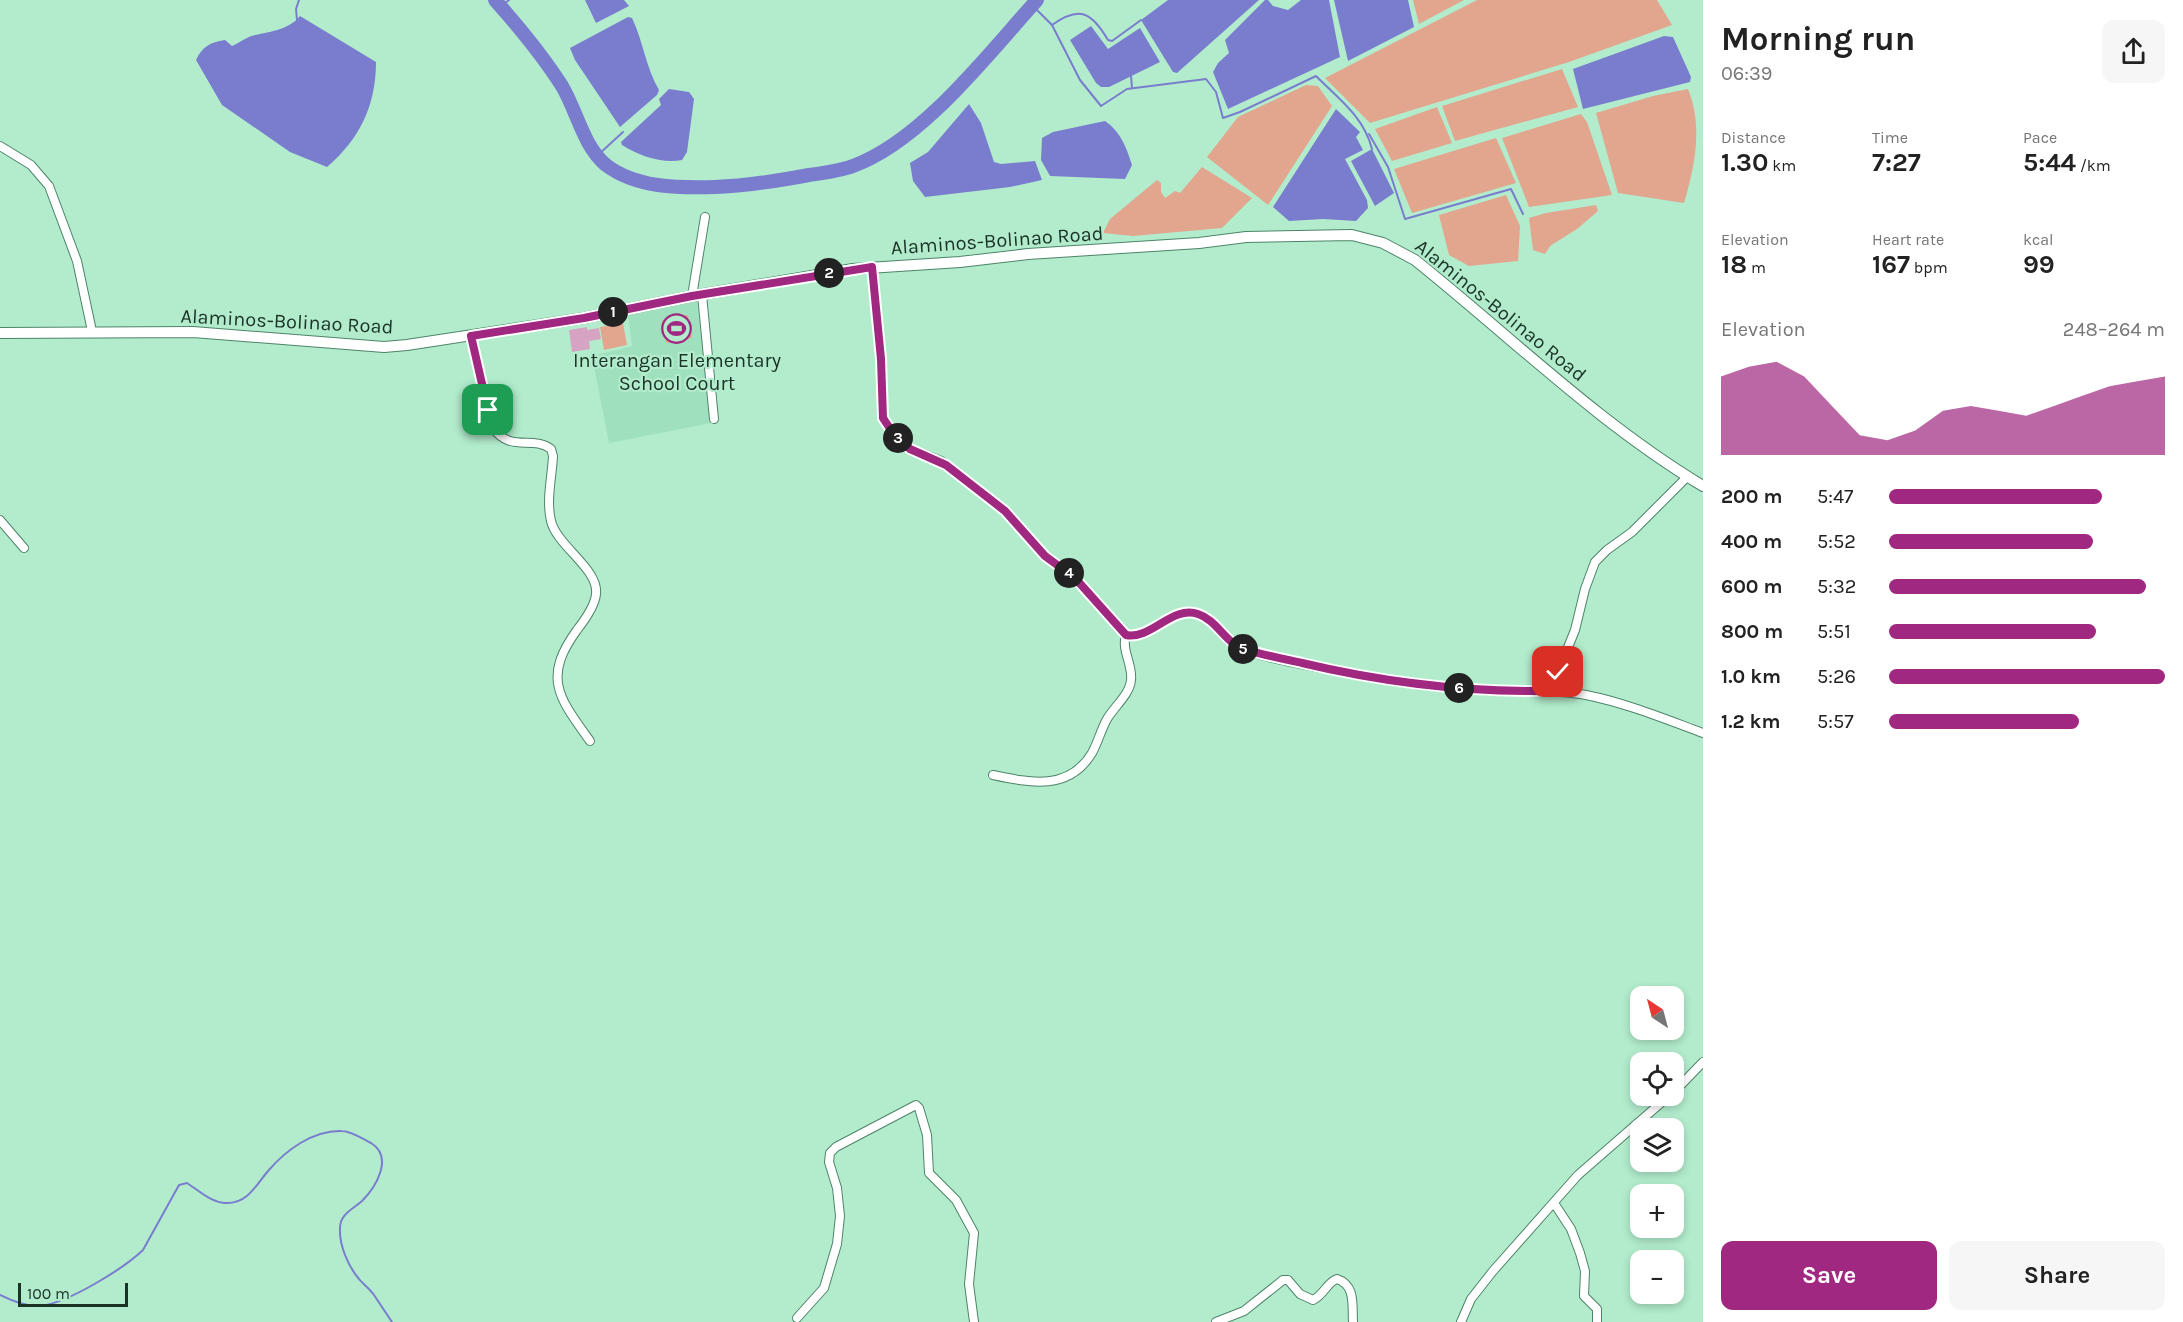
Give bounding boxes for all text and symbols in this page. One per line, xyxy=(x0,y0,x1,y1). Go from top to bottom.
text: Morning run xyxy=(1721,20,1915,58)
button: share xyxy=(2102,20,2165,83)
text: 06:39 xyxy=(1721,62,1772,85)
text: Distance xyxy=(1721,128,1786,147)
text: Time xyxy=(1872,128,1908,147)
text: Pace xyxy=(2023,128,2057,147)
text: 1.30 xyxy=(1721,147,1768,178)
text: 7:27 xyxy=(1872,147,1921,178)
text: 5:44 xyxy=(2023,147,2076,178)
text: km xyxy=(1768,156,1796,175)
text: /km xyxy=(2076,156,2111,175)
street label: Alaminos-Bolinao Road xyxy=(890,222,1104,259)
text: Elevation xyxy=(1721,230,1789,249)
text: Heart rate xyxy=(1872,230,1944,249)
text: kcal xyxy=(2023,230,2054,249)
street label: Alaminos-Bolinao Road xyxy=(1411,234,1591,386)
text: 18 xyxy=(1721,249,1747,280)
text: 167 xyxy=(1872,249,1910,280)
text: 99 xyxy=(2023,249,2055,280)
pin: 2 xyxy=(814,258,844,288)
text: m xyxy=(1747,258,1766,277)
text: bpm xyxy=(1910,258,1948,277)
text: 2 xyxy=(824,263,834,282)
pin: 1 xyxy=(598,297,628,327)
text: 1 xyxy=(610,302,616,321)
street label: Alaminos-Bolinao Road xyxy=(180,304,394,339)
sports icon: Interangan Elementary School Court xyxy=(661,313,693,345)
text: Elevation xyxy=(1721,318,1806,341)
text: 248–264 m xyxy=(2063,318,2165,341)
place label: Interangan Elementary School Court xyxy=(573,349,781,395)
pin xyxy=(462,384,513,435)
icon: arrive xyxy=(471,393,504,426)
pin: 3 xyxy=(883,423,913,453)
text: 3 xyxy=(893,428,903,447)
text: 200 m xyxy=(1721,485,1782,508)
text: 5:47 xyxy=(1817,485,1853,508)
text: 400 m xyxy=(1721,530,1782,553)
text: 5:52 xyxy=(1817,530,1856,553)
pin: 4 xyxy=(1054,558,1084,588)
text: 4 xyxy=(1064,563,1074,582)
text: 600 m xyxy=(1721,575,1782,598)
text: 5:32 xyxy=(1817,575,1856,598)
text: 800 m xyxy=(1721,620,1783,643)
text: 5:51 xyxy=(1817,620,1851,643)
pin: 5 xyxy=(1228,634,1258,664)
text: 5 xyxy=(1238,639,1248,658)
pin xyxy=(1532,646,1583,697)
icon: check xyxy=(1541,655,1574,688)
text: 1.0 km xyxy=(1721,665,1781,688)
text: 5:26 xyxy=(1817,665,1856,688)
pin: 6 xyxy=(1444,673,1474,703)
text: 6 xyxy=(1454,678,1464,697)
text: 1.2 km xyxy=(1721,710,1780,733)
text: 5:57 xyxy=(1817,710,1854,733)
north arrow xyxy=(1630,986,1684,1040)
map controls xyxy=(1630,986,1684,1304)
button: locate xyxy=(1630,1052,1684,1106)
button: layers xyxy=(1630,1118,1684,1172)
button: + xyxy=(1630,1184,1684,1238)
button: Save xyxy=(1721,1241,1937,1310)
button: Share xyxy=(1949,1241,2165,1310)
button: − xyxy=(1630,1250,1684,1304)
scale bar xyxy=(18,1280,128,1308)
text: 100 m xyxy=(27,1284,70,1303)

